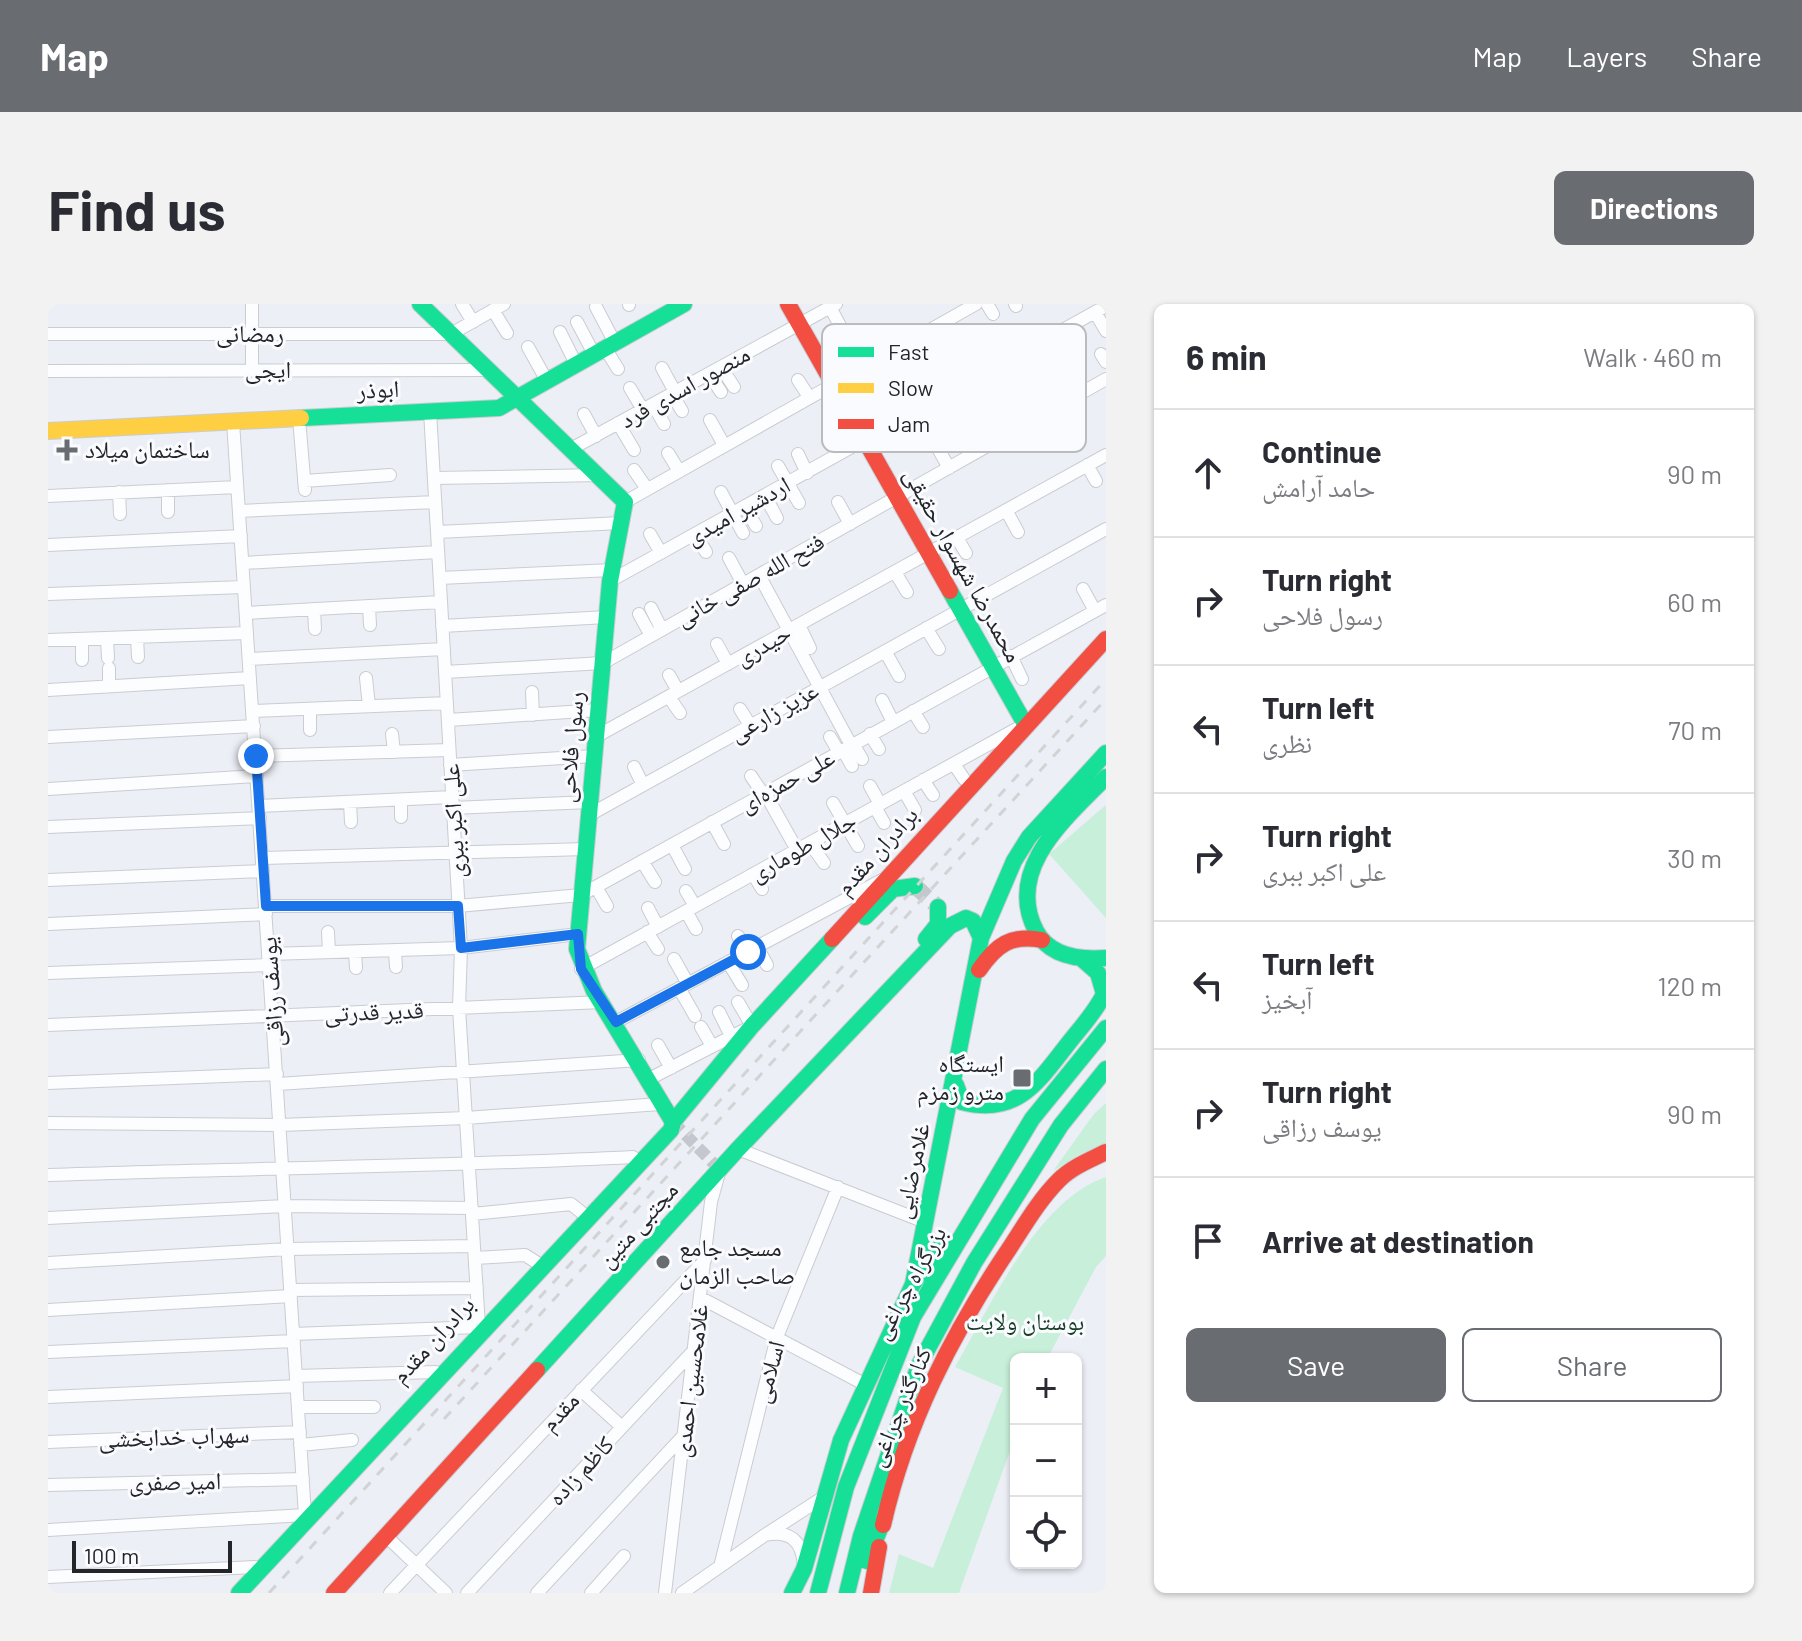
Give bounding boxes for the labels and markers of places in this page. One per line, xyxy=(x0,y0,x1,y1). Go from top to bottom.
place label: ساختمان میلاد xyxy=(85,434,210,464)
marker: ساختمان میلاد xyxy=(56,439,78,461)
place label: ایستگاه مترو زمزم xyxy=(917,1048,1004,1108)
marker: ایستگاه مترو زمزم xyxy=(1011,1067,1033,1089)
place label: مسجد جامع صاحب الزمان xyxy=(679,1232,795,1290)
marker: مسجد جامع صاحب الزمان xyxy=(654,1253,672,1271)

